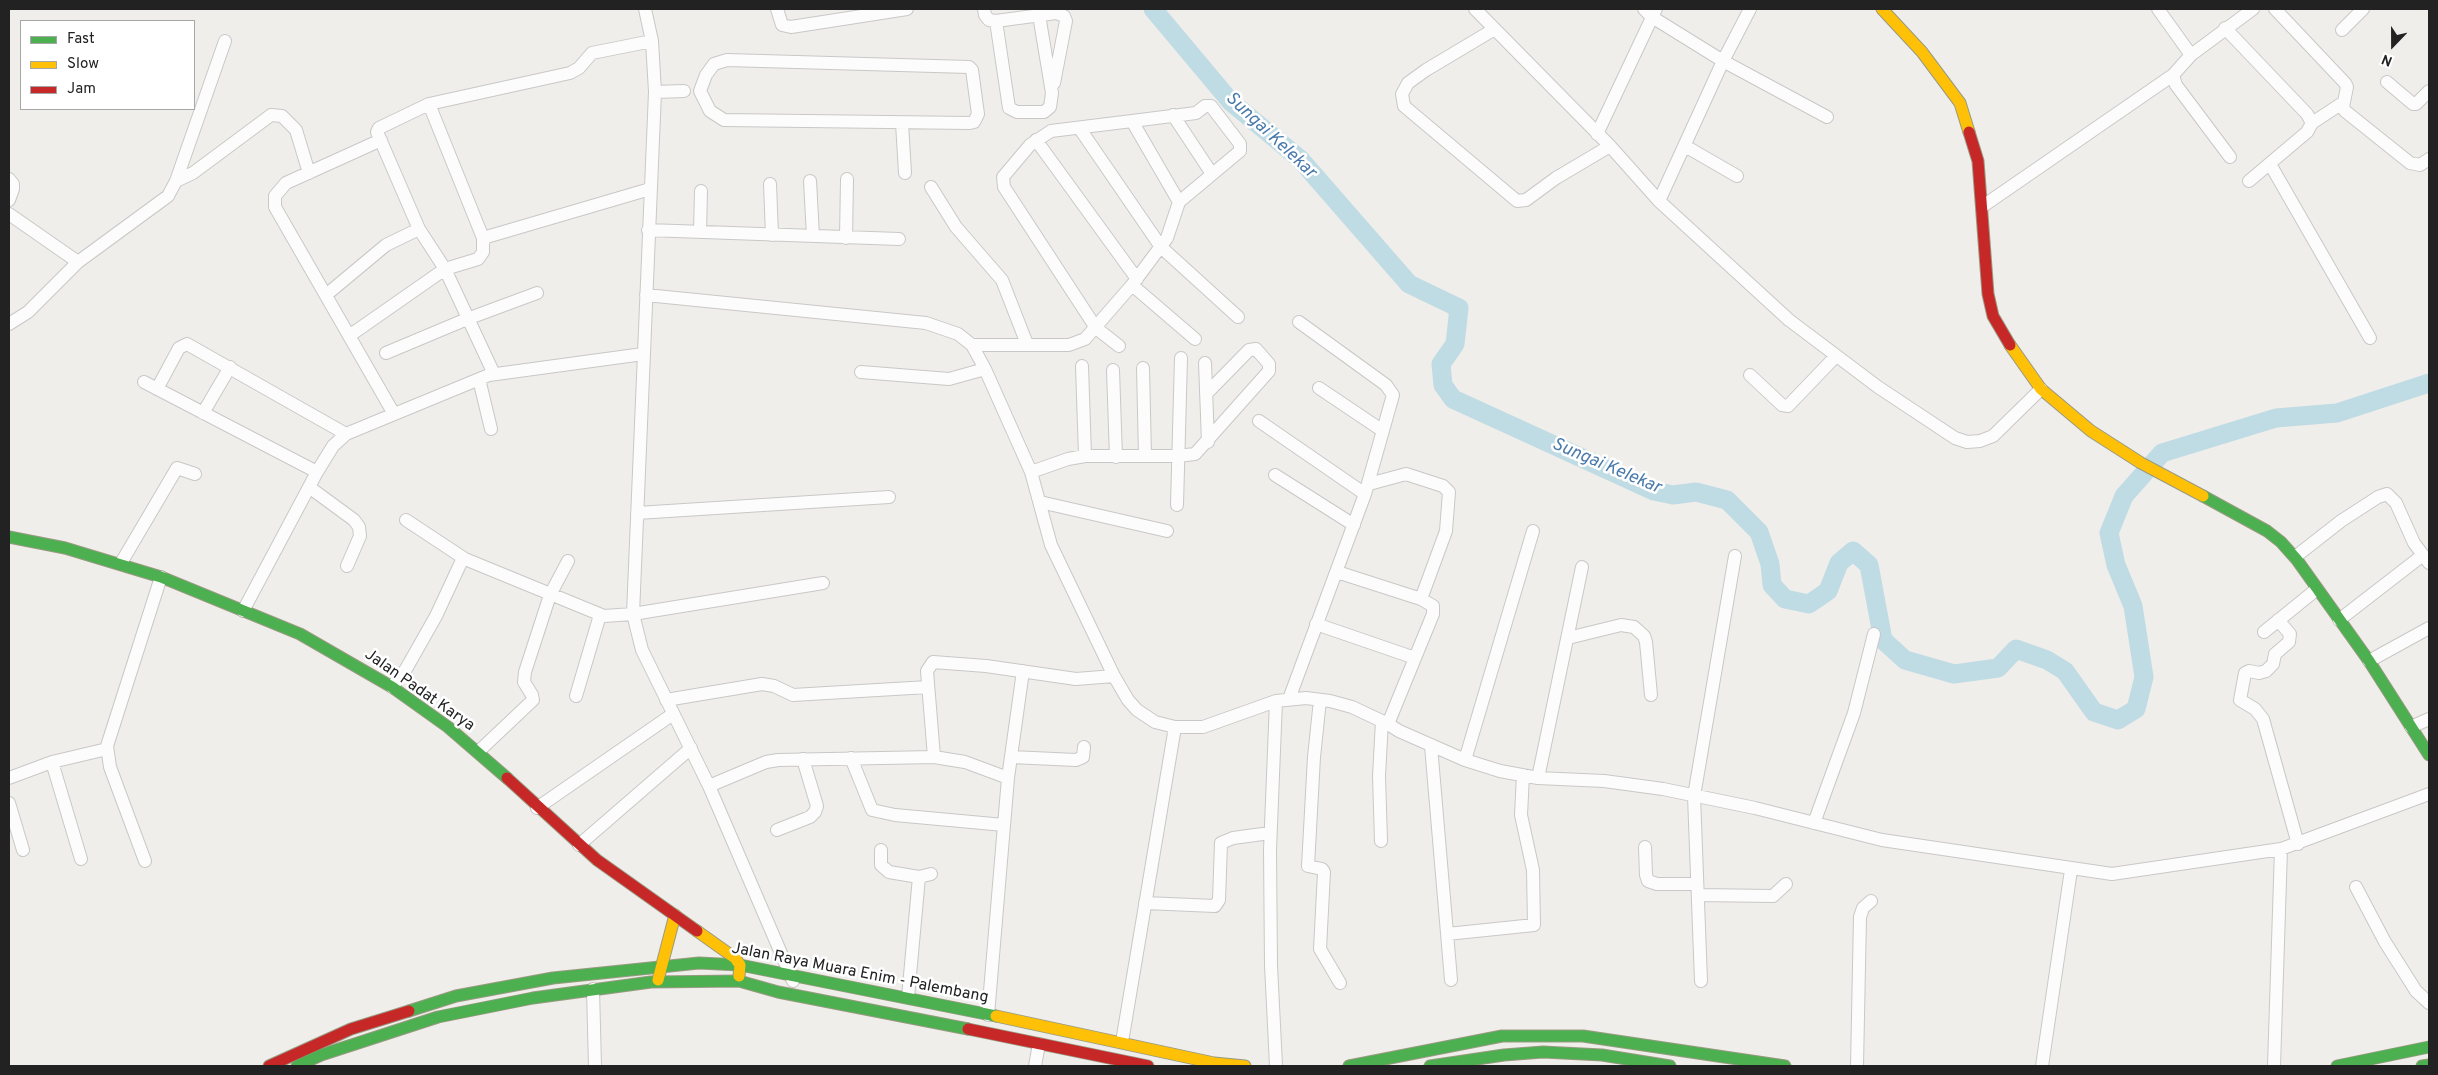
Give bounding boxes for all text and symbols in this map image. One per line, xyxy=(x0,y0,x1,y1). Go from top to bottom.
legend xyxy=(20,20,195,110)
north arrow xyxy=(2368,20,2418,70)
text: Fast xyxy=(67,30,95,49)
text: N xyxy=(2379,50,2395,69)
text: Slow xyxy=(67,55,99,74)
text: Jam xyxy=(67,80,96,99)
water label: Sungai Kelekar xyxy=(1220,88,1320,184)
water label: Sungai Kelekar xyxy=(1548,434,1664,500)
street label: Jalan Padat Karya xyxy=(360,646,478,736)
street label: Jalan Raya Muara Enim - Palembang xyxy=(730,940,990,1008)

